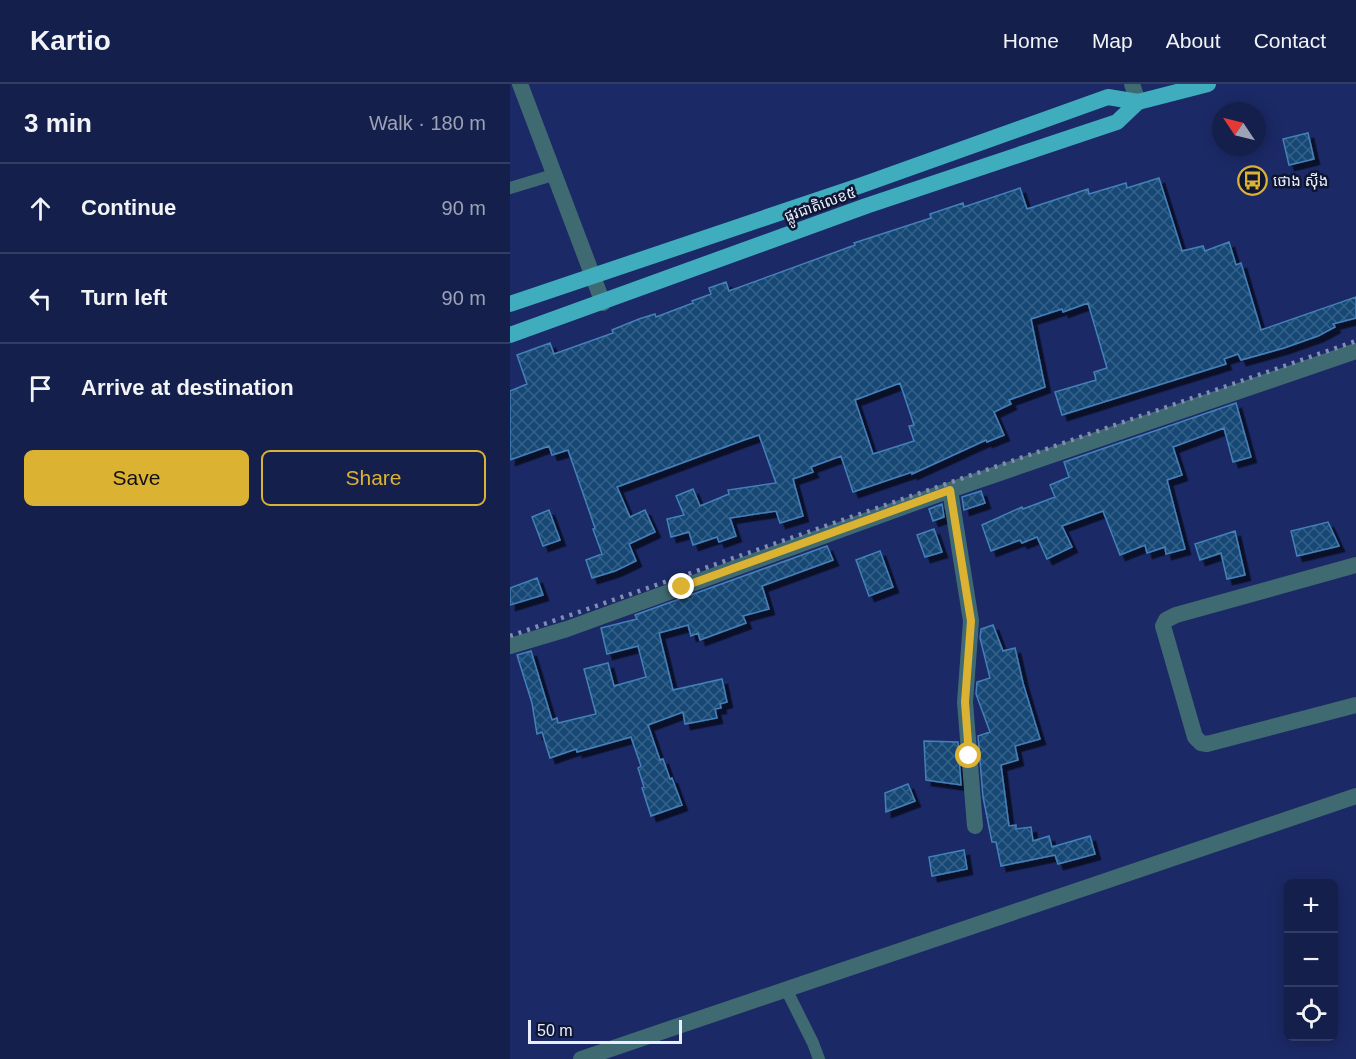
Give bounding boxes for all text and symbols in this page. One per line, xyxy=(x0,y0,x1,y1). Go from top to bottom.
text: Kartio xyxy=(30,25,111,56)
text: Home xyxy=(1003,29,1059,52)
text: Map xyxy=(1092,29,1133,52)
text: About xyxy=(1166,29,1221,52)
text: Contact xyxy=(1254,29,1326,52)
north arrow xyxy=(1212,102,1266,156)
text: 3 min xyxy=(24,108,92,138)
text: Walk · 180 m xyxy=(369,112,486,134)
bus stop icon: ថោង ស៊ីង xyxy=(1236,164,1268,196)
place label: ថោង ស៊ីង xyxy=(1273,172,1328,190)
street label: ផ្លូវជាតិលេខ៥ xyxy=(782,183,860,230)
icon: ahead xyxy=(24,192,57,225)
text: Continue xyxy=(81,195,176,220)
text: 90 m xyxy=(442,197,486,219)
icon: left xyxy=(24,282,57,315)
text: Turn left xyxy=(81,285,167,310)
text: 90 m xyxy=(442,287,486,309)
icon: arrive xyxy=(24,372,57,405)
text: Arrive at destination xyxy=(81,375,294,400)
button: Save xyxy=(24,450,249,506)
button: Share xyxy=(261,450,486,506)
route end xyxy=(668,573,694,599)
route start xyxy=(955,742,981,768)
map controls xyxy=(1284,879,1338,1041)
button: + xyxy=(1284,879,1338,933)
button: − xyxy=(1284,933,1338,987)
button: locate xyxy=(1284,987,1338,1041)
scale bar xyxy=(528,1017,682,1044)
text: 50 m xyxy=(537,1022,573,1039)

